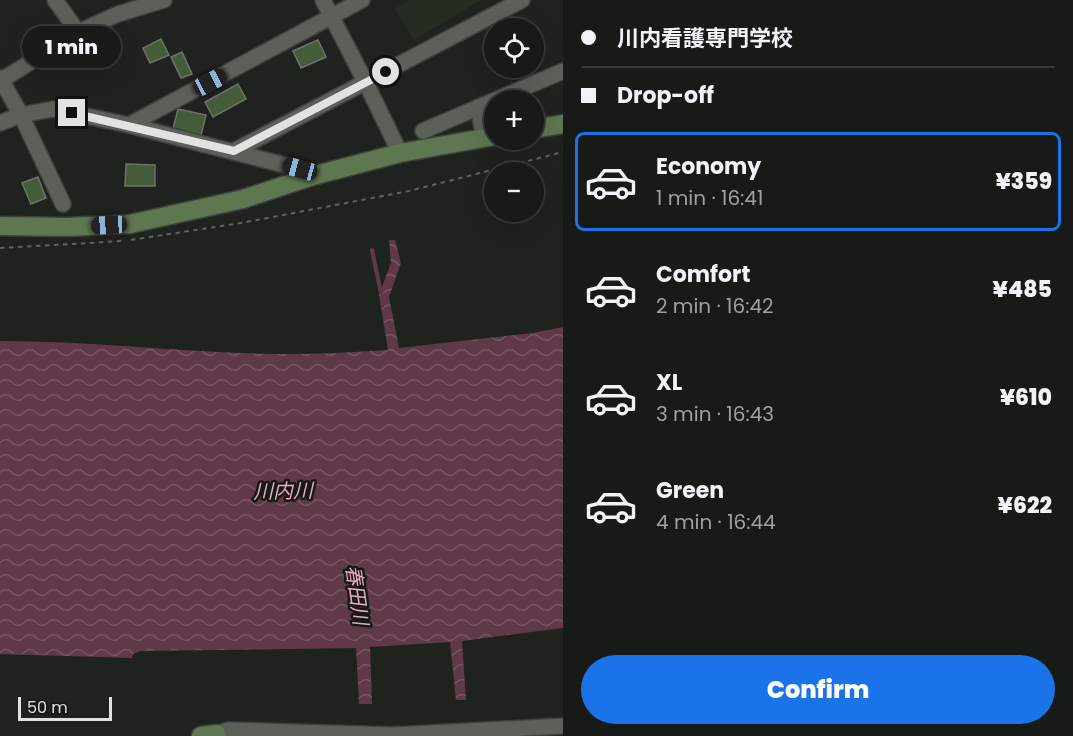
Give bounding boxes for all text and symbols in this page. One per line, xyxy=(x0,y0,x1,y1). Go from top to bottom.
map controls xyxy=(484,18,544,222)
button: locate xyxy=(484,18,544,78)
text: 川内看護専門学校 xyxy=(617,23,793,54)
callout: 1 min xyxy=(22,26,122,68)
text: 1 min xyxy=(45,33,98,61)
route start xyxy=(372,58,399,85)
car xyxy=(190,66,230,98)
text: Drop-off xyxy=(617,80,714,111)
button: + xyxy=(484,90,544,150)
route end xyxy=(58,99,85,126)
text: Economy xyxy=(656,151,761,182)
icon: car xyxy=(584,155,638,209)
car xyxy=(280,156,320,182)
button: − xyxy=(484,162,544,222)
text: ¥359 xyxy=(995,166,1052,197)
text: 1 min · 16:41 xyxy=(656,184,763,212)
car xyxy=(91,215,127,235)
text: Comfort xyxy=(656,259,750,290)
icon: car xyxy=(584,263,638,317)
text: ¥485 xyxy=(993,274,1052,305)
text: 2 min · 16:42 xyxy=(656,292,774,320)
text: XL xyxy=(656,367,682,398)
icon: car xyxy=(584,371,638,425)
text: ¥610 xyxy=(1000,382,1052,413)
text: 3 min · 16:43 xyxy=(656,400,774,428)
text: Green xyxy=(656,475,724,506)
water label: 川内川 xyxy=(253,476,315,506)
icon: car xyxy=(584,479,638,533)
text: ¥622 xyxy=(998,490,1052,521)
text: 4 min · 16:44 xyxy=(656,508,776,536)
water label: 春田川 xyxy=(339,563,375,629)
button: Confirm xyxy=(581,655,1055,724)
scale bar xyxy=(18,694,112,722)
text: 50 m xyxy=(27,696,68,719)

